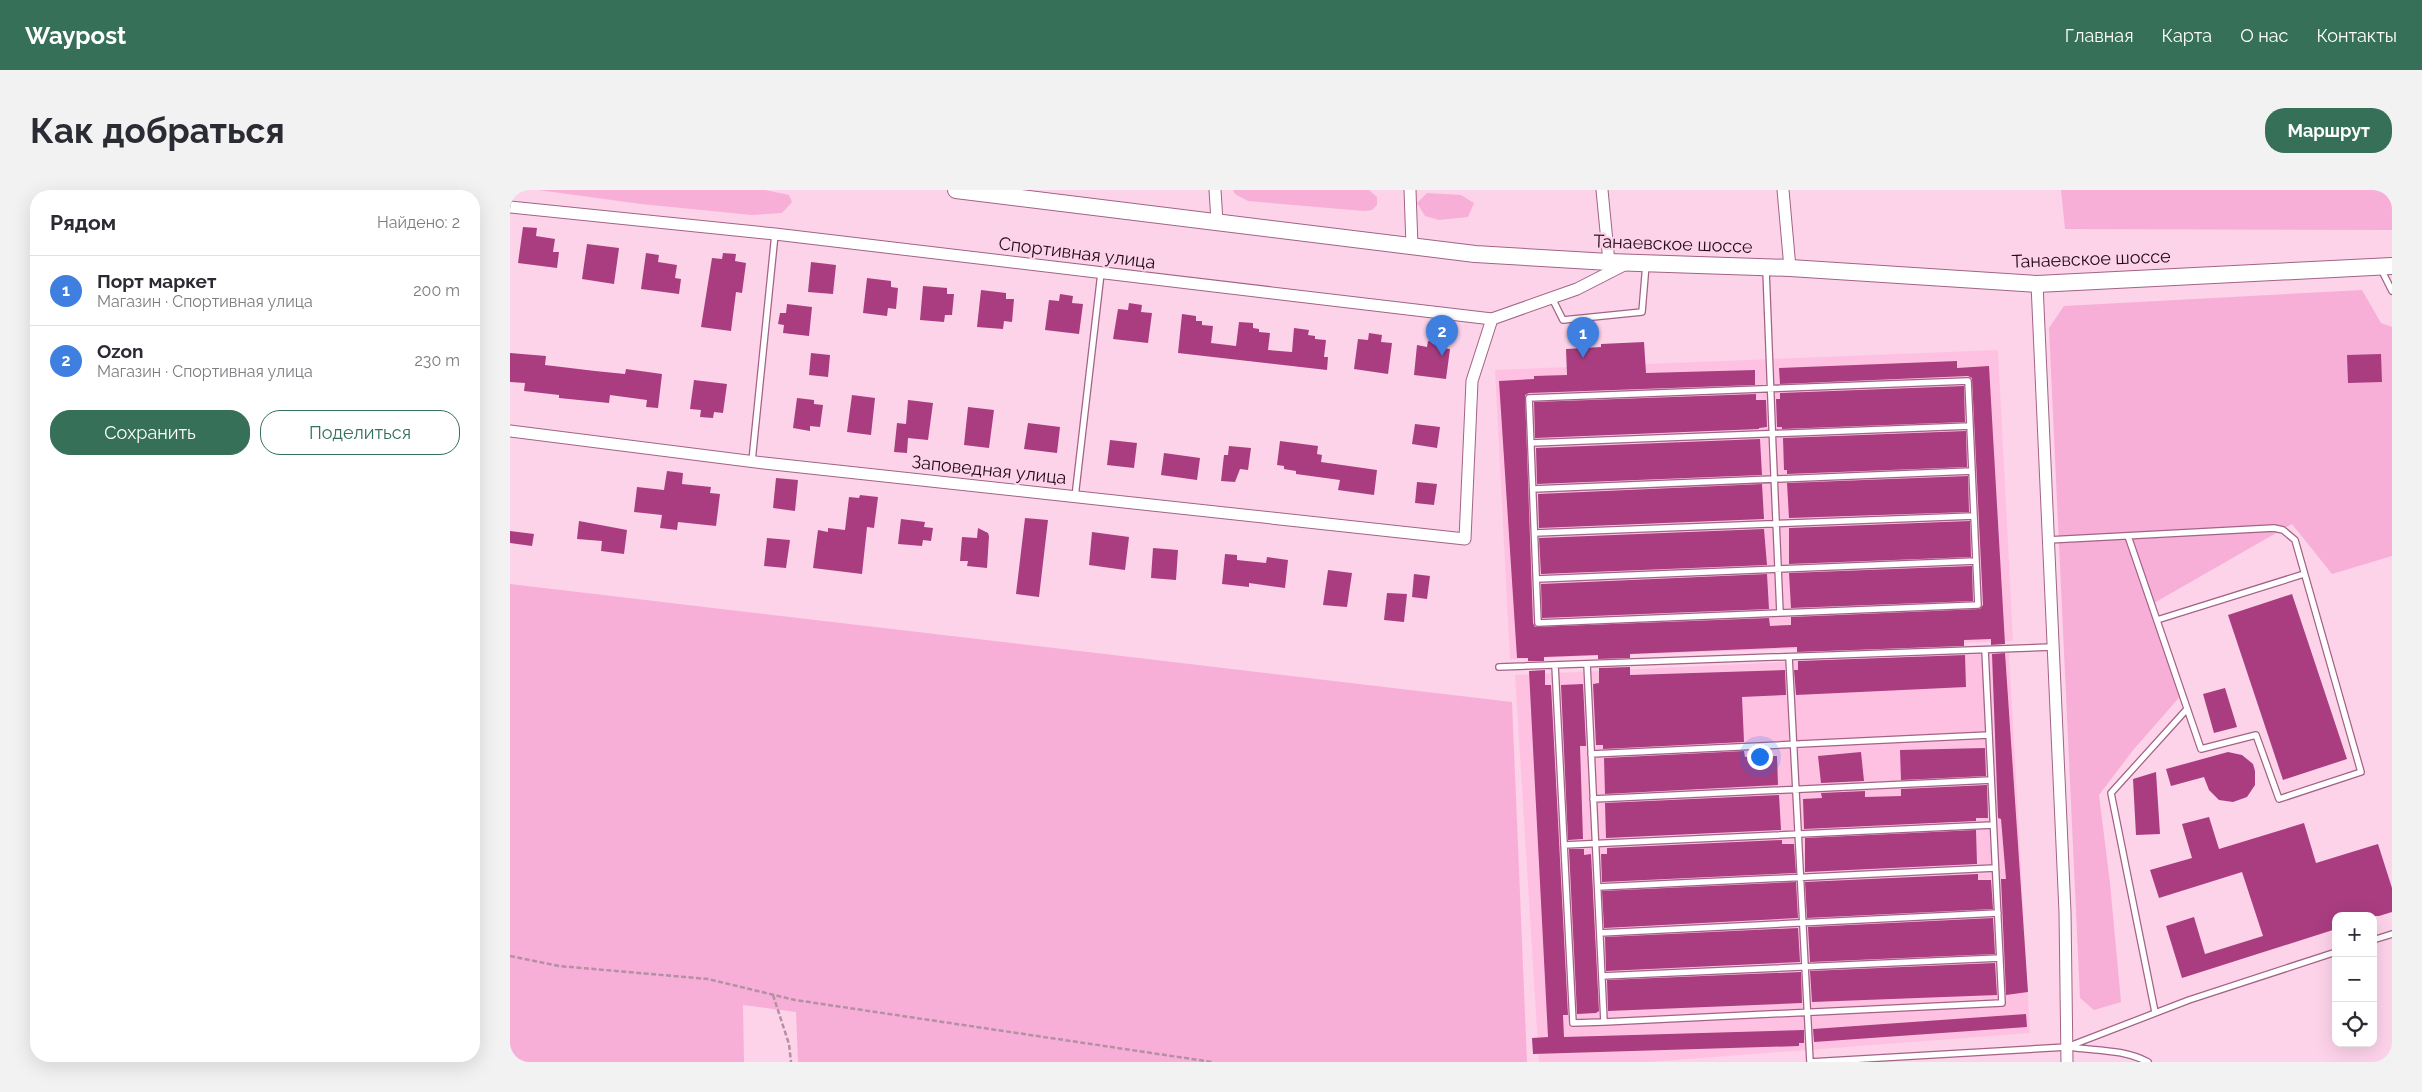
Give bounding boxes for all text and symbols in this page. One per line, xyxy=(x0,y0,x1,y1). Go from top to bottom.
text: Waypost xyxy=(25,21,126,50)
text: Главная xyxy=(2065,25,2133,46)
text: Карта xyxy=(2161,25,2212,46)
text: О нас xyxy=(2240,25,2288,46)
text: Контакты xyxy=(2316,25,2397,46)
button: Маршрут xyxy=(2265,108,2392,153)
text: Как добраться xyxy=(30,110,285,151)
text: Рядом xyxy=(50,210,116,235)
text: Найдено: 2 xyxy=(377,213,460,232)
street label: Танаевское шоссе xyxy=(1593,230,1753,257)
street label: Спортивная улица xyxy=(997,232,1157,273)
street label: Танаевское шоссе xyxy=(2011,245,2171,272)
text: Порт маркет xyxy=(97,270,216,292)
text: 1 xyxy=(62,281,70,300)
text: 200 m xyxy=(413,281,460,300)
text: Магазин · Спортивная улица xyxy=(97,292,313,311)
pin: 2 xyxy=(1426,315,1458,356)
pin: 1 xyxy=(1567,317,1599,358)
text: Ozon xyxy=(97,340,144,362)
text: 2 xyxy=(61,351,71,370)
text: 230 m xyxy=(415,351,460,370)
text: Магазин · Спортивная улица xyxy=(97,362,313,381)
button: Сохранить xyxy=(50,410,250,455)
button: Поделиться xyxy=(260,410,460,455)
street label: Заповедная улица xyxy=(910,451,1068,488)
your location xyxy=(1747,744,1773,770)
map controls xyxy=(2332,912,2377,1047)
button: + xyxy=(2332,912,2377,957)
button: − xyxy=(2332,957,2377,1002)
button: locate xyxy=(2332,1002,2377,1047)

